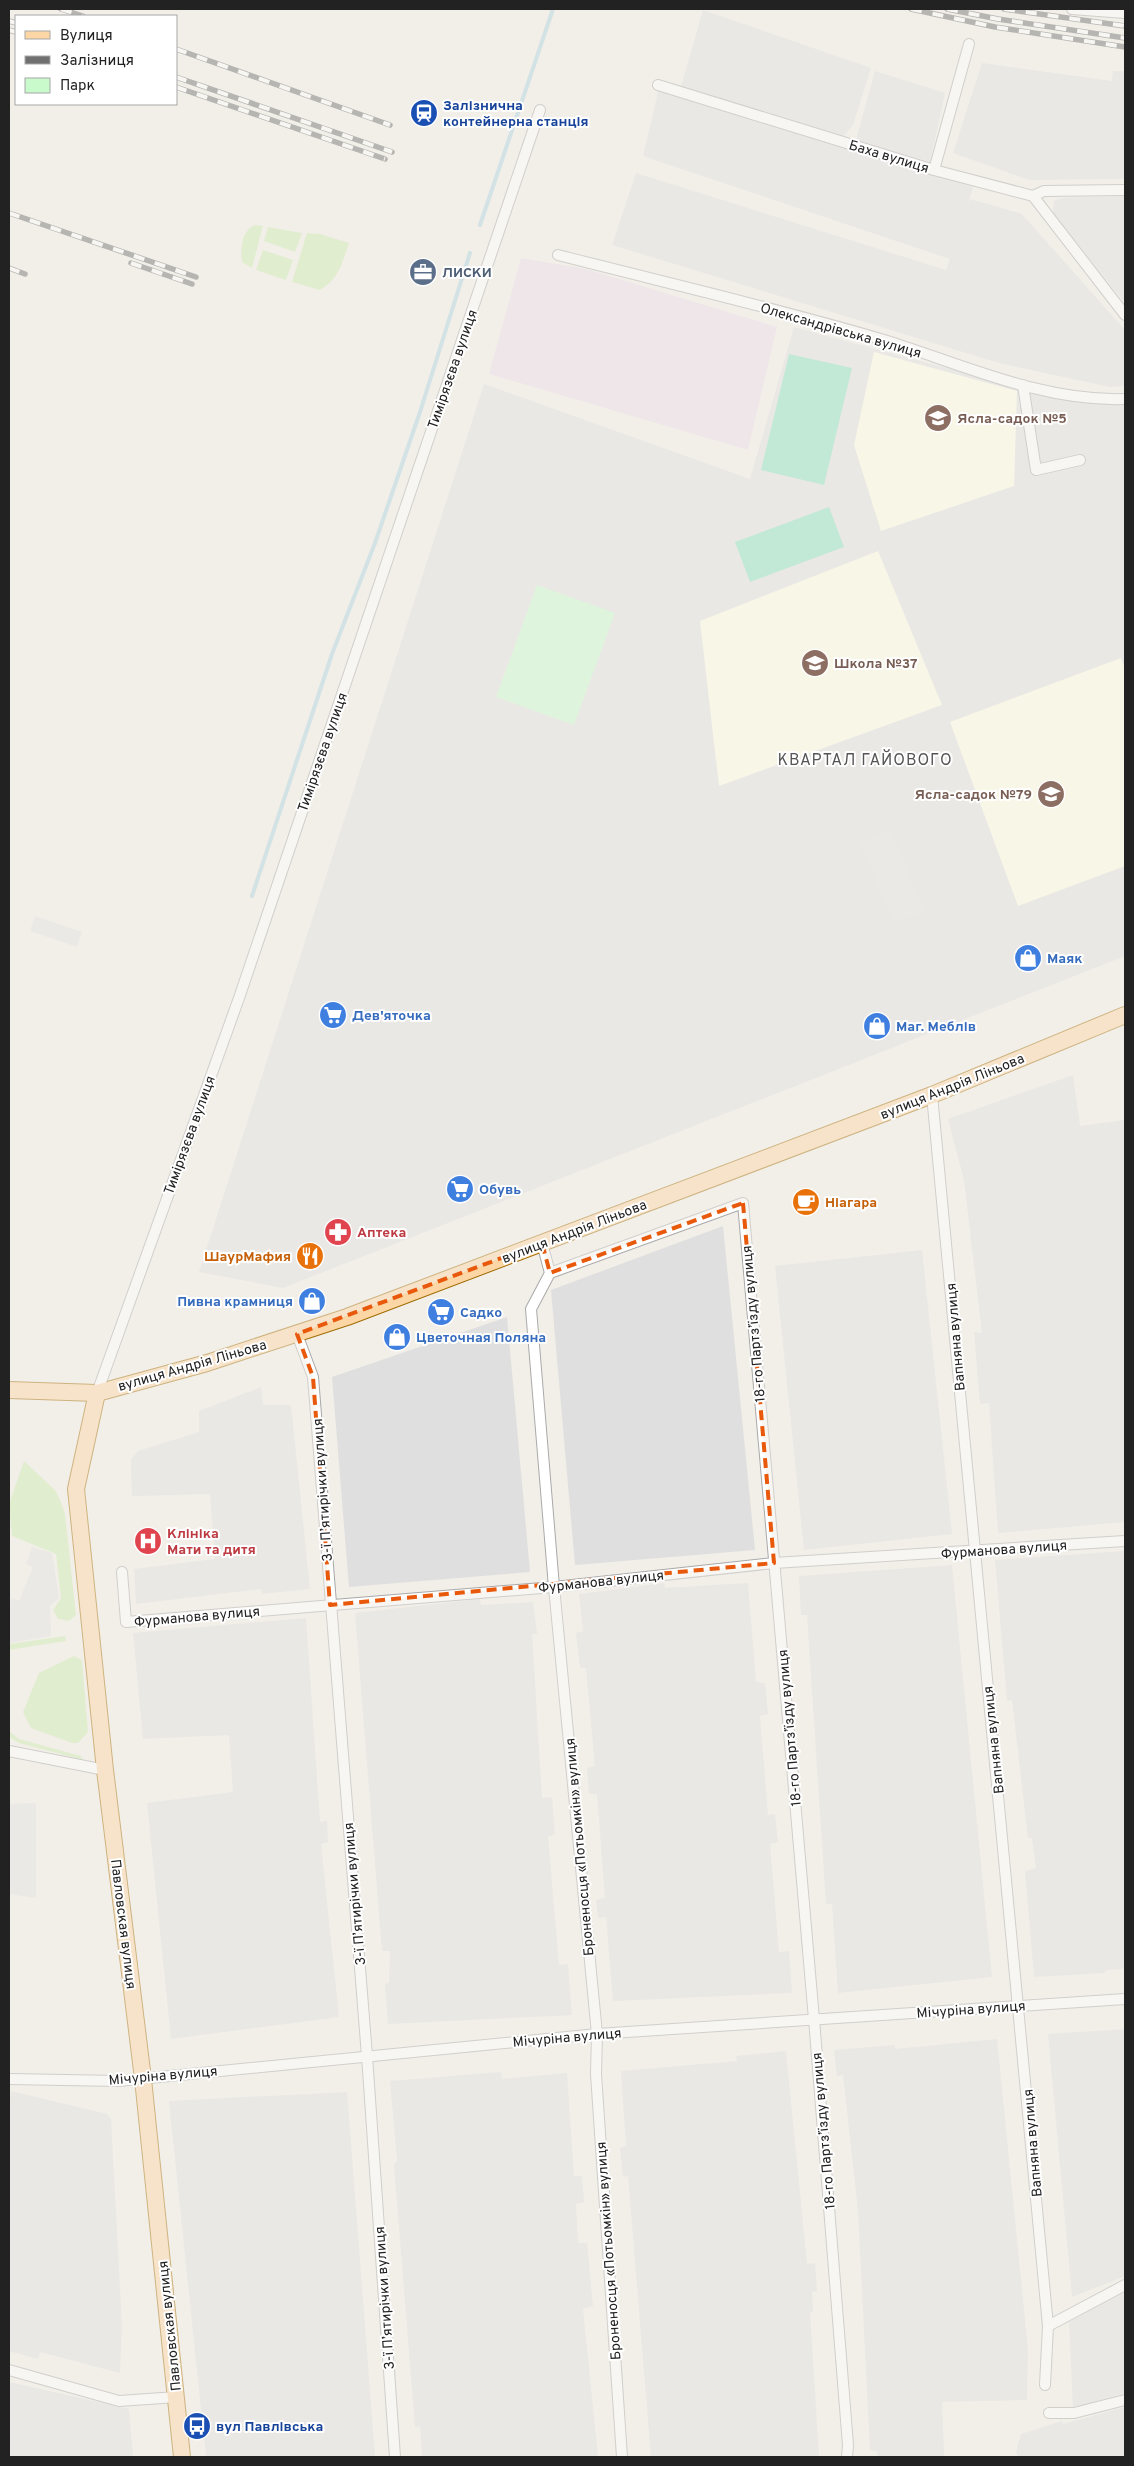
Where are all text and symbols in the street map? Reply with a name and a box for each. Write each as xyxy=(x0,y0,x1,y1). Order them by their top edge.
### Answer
legend xyxy=(15,15,178,105)
text: Вулиця xyxy=(60,27,113,46)
text: Залізниця xyxy=(60,52,134,71)
text: Парк xyxy=(60,77,95,96)
station icon: Залізнична контейнерна станція xyxy=(409,98,439,128)
place label: Залізнична контейнерна станція xyxy=(443,98,589,131)
street label: Баха вулиця xyxy=(846,137,931,178)
office icon: ЛИСКИ xyxy=(408,257,438,287)
place label: ЛИСКИ xyxy=(442,265,492,282)
street label: Олександрівська вулиця xyxy=(758,300,923,363)
street label: Тимірязєва вулиця xyxy=(425,308,482,431)
school or university icon: Ясла-садок №5 xyxy=(923,403,953,433)
place label: Ясла-садок №5 xyxy=(957,411,1067,428)
school or university icon: Школа №37 xyxy=(800,648,830,678)
place label: Школа №37 xyxy=(834,656,918,673)
street label: Тимірязєва вулиця xyxy=(295,691,352,814)
district label: КВАРТАЛ ГАЙОВОГО xyxy=(777,749,953,771)
school or university icon: Ясла-садок №79 xyxy=(1036,779,1066,809)
place label: Ясла-садок №79 xyxy=(915,787,1032,804)
shop icon: Маяк xyxy=(1013,943,1043,973)
place label: Маяк xyxy=(1047,951,1083,968)
supermarket icon: Дев'яточка xyxy=(318,1000,348,1030)
place label: Дев'яточка xyxy=(352,1008,431,1025)
shop icon: Маг. Меблів xyxy=(862,1011,892,1041)
place label: Маг. Меблів xyxy=(896,1019,976,1036)
street label: вулиця Андрія Ліньова xyxy=(878,1051,1027,1124)
street label: Тимірязєва вулиця xyxy=(161,1074,220,1197)
supermarket icon: Обувь xyxy=(445,1174,475,1204)
place label: Обувь xyxy=(479,1182,521,1199)
cafe icon: Ніагара xyxy=(791,1187,821,1217)
place label: Ніагара xyxy=(825,1195,877,1212)
street label: вулиця Андрія Ліньова xyxy=(500,1197,649,1268)
pharmacy icon: Аптека xyxy=(323,1217,353,1247)
place label: Аптека xyxy=(357,1225,406,1242)
restaurant icon: ШаурМафия xyxy=(295,1241,325,1271)
street label: 18-го Партз’їзду вулиця xyxy=(739,1245,770,1403)
place label: ШаурМафия xyxy=(204,1249,291,1266)
street label: Вапняна вулиця xyxy=(943,1282,970,1392)
shop icon: Пивна крамниця xyxy=(297,1286,327,1316)
place label: Пивна крамниця xyxy=(177,1294,293,1311)
supermarket icon: Садко xyxy=(426,1297,456,1327)
place label: Садко xyxy=(460,1305,502,1322)
shop icon: Цветочная Поляна xyxy=(382,1322,412,1352)
place label: Цветочная Поляна xyxy=(416,1330,546,1347)
street label: вулиця Андрія Ліньова xyxy=(116,1337,269,1396)
street label: 3-ї П’ятирічки вулиця xyxy=(310,1418,337,1562)
hospital icon: Клініка Мати та дитя xyxy=(133,1526,163,1556)
place label: Клініка Мати та дитя xyxy=(167,1526,256,1559)
street label: Фурманова вулиця xyxy=(940,1538,1068,1563)
street label: Фурманова вулиця xyxy=(537,1567,665,1598)
street label: Фурманова вулиця xyxy=(133,1604,261,1631)
street label: 18-го Партз’їзду вулиця xyxy=(775,1649,806,1807)
street label: Вапняна вулиця xyxy=(980,1685,1009,1795)
street label: Броненосця «Потьомкін» вулиця xyxy=(562,1737,599,1957)
street label: 3-ї П’ятирічки вулиця xyxy=(341,1822,370,1966)
street label: Павловская вулиця xyxy=(106,1858,139,1990)
street label: Мічуріна вулиця xyxy=(916,1998,1026,2023)
street label: Мічуріна вулиця xyxy=(512,2025,622,2052)
street label: 18-го Партз’їзду вулиця xyxy=(809,2052,840,2210)
street label: Мічуріна вулиця xyxy=(108,2063,218,2090)
street label: Вапняна вулиця xyxy=(1020,2088,1047,2198)
street label: Броненосця «Потьомкін» вулиця xyxy=(593,2141,626,2361)
street label: 3-ї П’ятирічки вулиця xyxy=(372,2226,399,2370)
street label: Павловская вулиця xyxy=(155,2260,186,2392)
bus stop icon: вул Павлівська xyxy=(182,2411,212,2441)
place label: вул Павлівська xyxy=(216,2419,323,2436)

